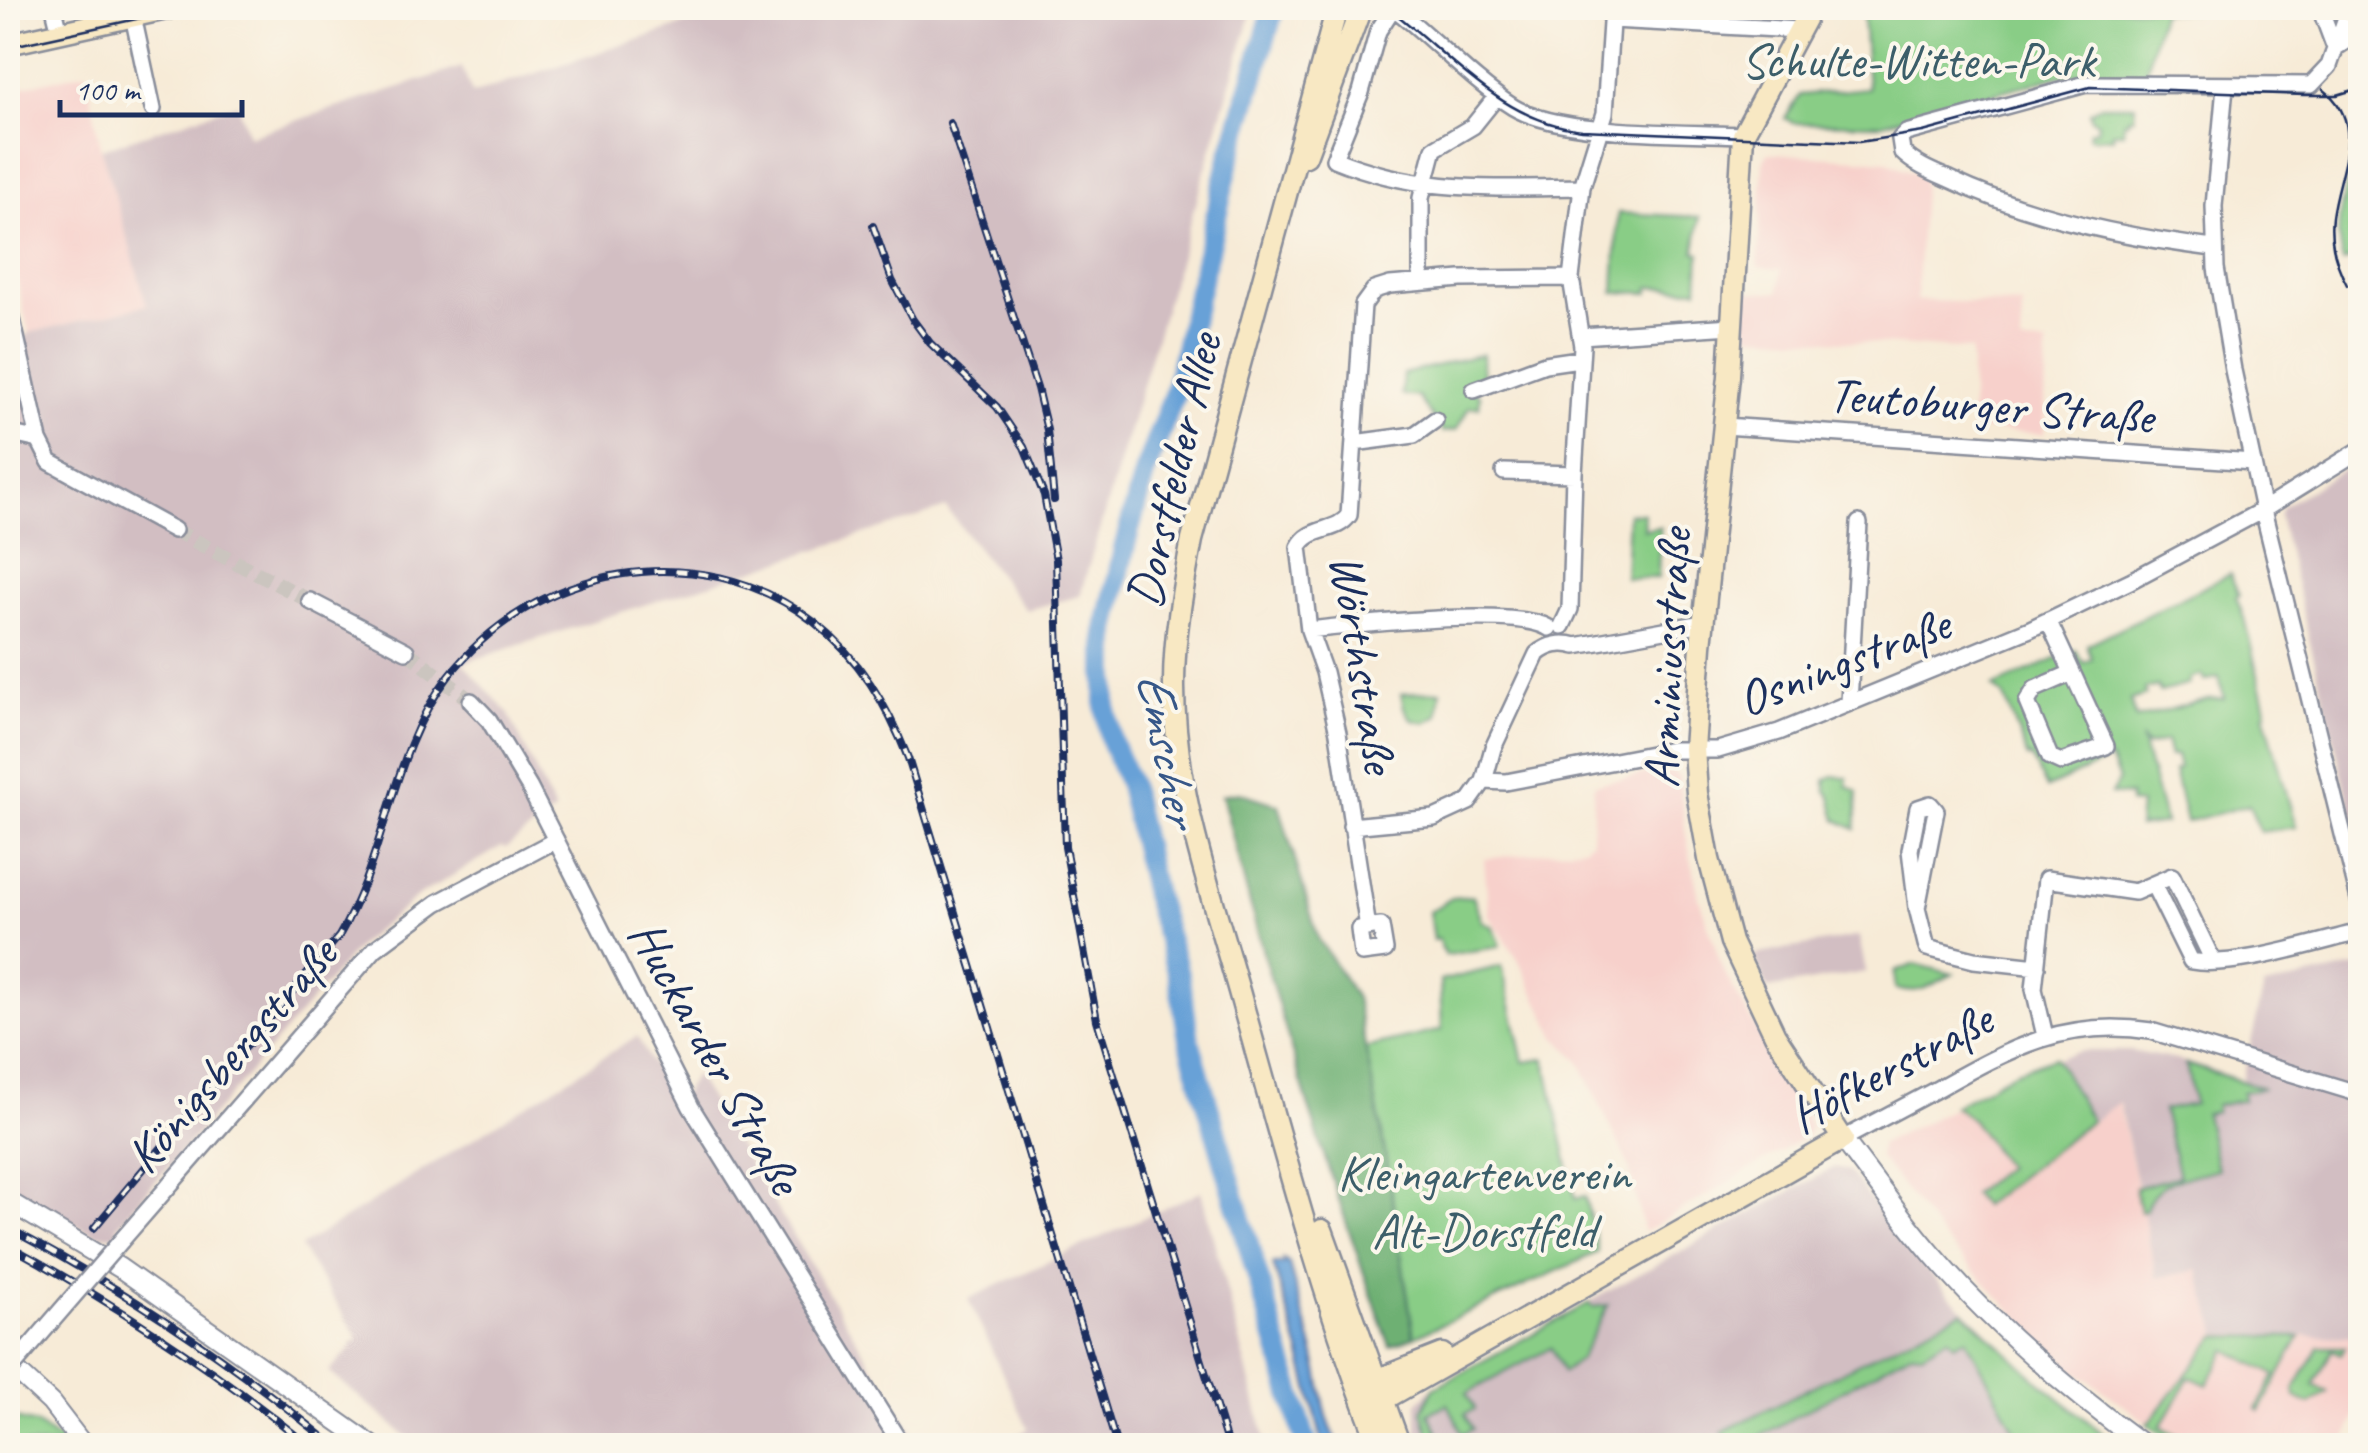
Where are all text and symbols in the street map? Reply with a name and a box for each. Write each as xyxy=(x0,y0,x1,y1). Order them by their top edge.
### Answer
park label: Schulte-Witten-Park xyxy=(1741,29,2098,92)
scale bar xyxy=(60,55,242,117)
text: 100 m xyxy=(75,71,142,109)
street label: Dorstfelder Allee xyxy=(1111,325,1236,613)
street label: Teutoburger Straße xyxy=(1826,363,2159,449)
street label: Arminiusstraße xyxy=(1629,523,1706,789)
street label: Wörthstraße xyxy=(1315,549,1412,781)
street label: Osningstraße xyxy=(1729,591,1962,731)
water label: Emscher xyxy=(1121,667,1216,837)
street label: Huckarder Straße xyxy=(615,909,819,1208)
street label: Königsbergstraße xyxy=(112,922,353,1186)
street label: Höfkerstraße xyxy=(1779,986,2006,1147)
park label: Kleingartenverein Alt-Dorstfeld xyxy=(1338,1142,1633,1263)

